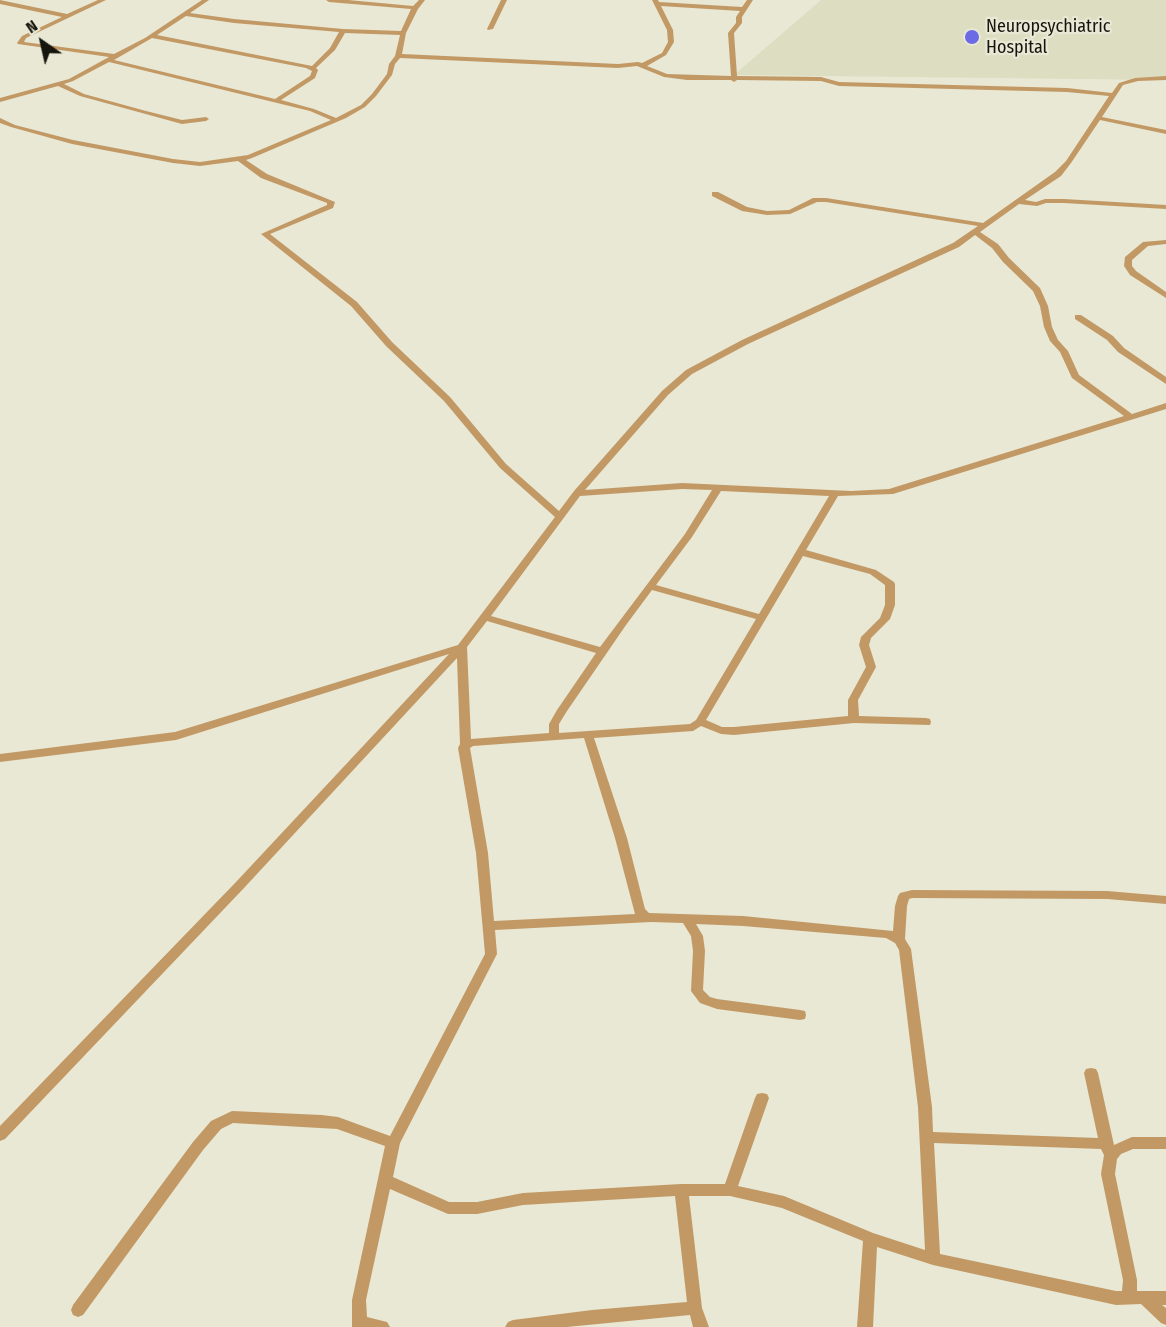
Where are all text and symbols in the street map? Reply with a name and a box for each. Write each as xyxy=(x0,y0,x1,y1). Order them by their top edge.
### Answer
north arrow xyxy=(12,12,72,72)
text: N xyxy=(22,16,41,37)
place label: Neuropsychiatric Hospital xyxy=(986,16,1110,58)
marker: Neuropsychiatric Hospital xyxy=(963,28,981,46)

